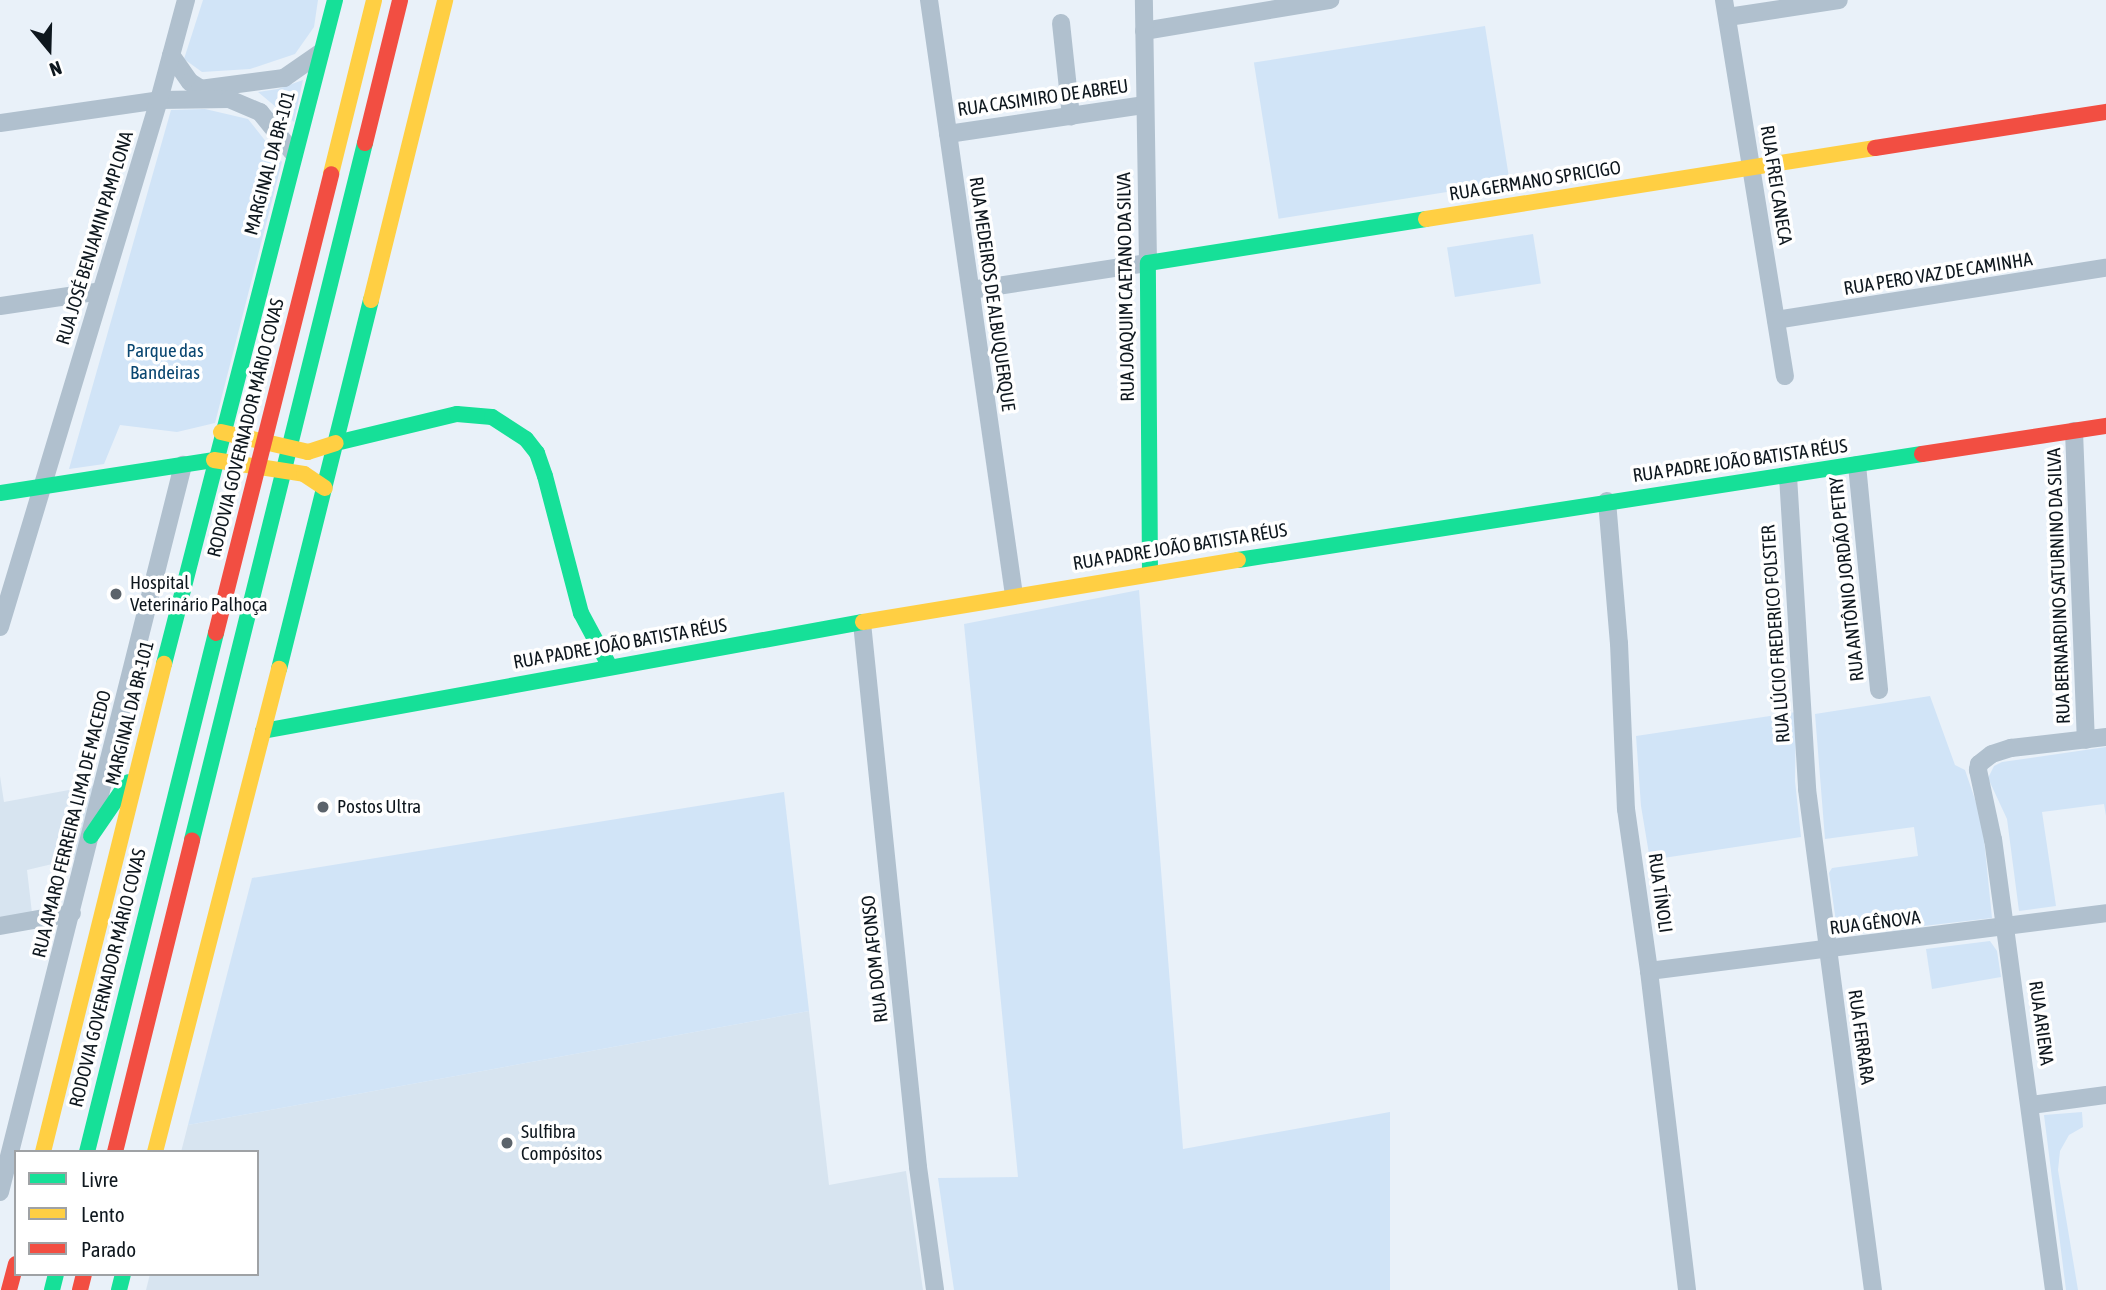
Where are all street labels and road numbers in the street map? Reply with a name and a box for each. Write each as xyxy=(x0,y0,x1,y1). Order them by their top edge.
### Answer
street label: RUA CASIMIRO DE ABREU xyxy=(956,75,1130,121)
street label: MARGINAL DA BR-101 xyxy=(240,88,300,238)
street label: RUA FREI CANECA xyxy=(1755,124,1797,246)
street label: RUA JOSÉ BENJAMIN PAMPLONA xyxy=(52,128,138,348)
street label: RUA GERMANO SPRICIGO xyxy=(1448,156,1622,206)
street label: RUA JOAQUIM CAETANO DA SILVA xyxy=(1113,172,1139,402)
street label: RUA MEDEIROS DE ALBUQUERQUE xyxy=(964,175,1020,413)
street label: RUA PERO VAZ DE CAMINHA xyxy=(1842,248,2034,300)
street label: RODOVIA GOVERNADOR MÁRIO COVAS xyxy=(203,296,289,560)
street label: RUA PADRE JOÃO BATISTA RÉUS xyxy=(1631,435,1849,487)
street label: RUA BERNARDINO SATURNINO DA SILVA xyxy=(2043,448,2075,724)
street label: RUA ANTÔNIO JORDÃO PETRY xyxy=(1825,475,1869,683)
street label: RUA PADRE JOÃO BATISTA RÉUS xyxy=(1071,519,1289,575)
street label: RUA LÚCIO FREDERICO FOLSTER xyxy=(1757,524,1795,744)
street label: RUA PADRE JOÃO BATISTA RÉUS xyxy=(511,614,729,674)
street label: MARGINAL DA BR-101 xyxy=(101,638,159,788)
street label: RUA AMARO FERREIRA LIMA DE MACEDO xyxy=(28,688,116,960)
street label: RODOVIA GOVERNADOR MÁRIO COVAS xyxy=(65,846,151,1110)
street label: RUA TÍNOLI xyxy=(1643,852,1677,934)
street label: RUA DOM AFONSO xyxy=(857,894,893,1024)
street label: RUA GÊNOVA xyxy=(1828,906,1922,940)
street label: RUA ARIENA xyxy=(2024,979,2058,1067)
street label: RUA FERRARA xyxy=(1843,988,1879,1086)

